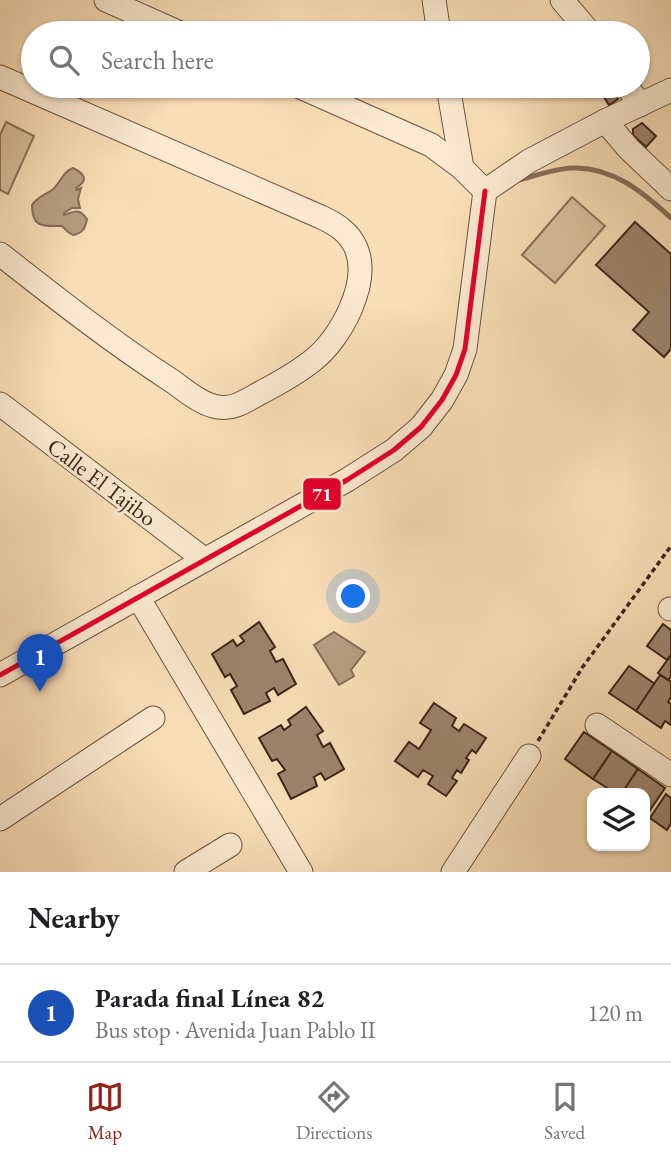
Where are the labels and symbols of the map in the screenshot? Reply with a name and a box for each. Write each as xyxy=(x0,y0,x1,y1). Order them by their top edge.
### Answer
street label: Calle El Tajibo xyxy=(41,431,163,533)
line badge: 71 xyxy=(302,477,342,511)
text: 71 xyxy=(312,482,332,507)
your location xyxy=(336,579,370,613)
pin: 1 xyxy=(17,634,63,692)

